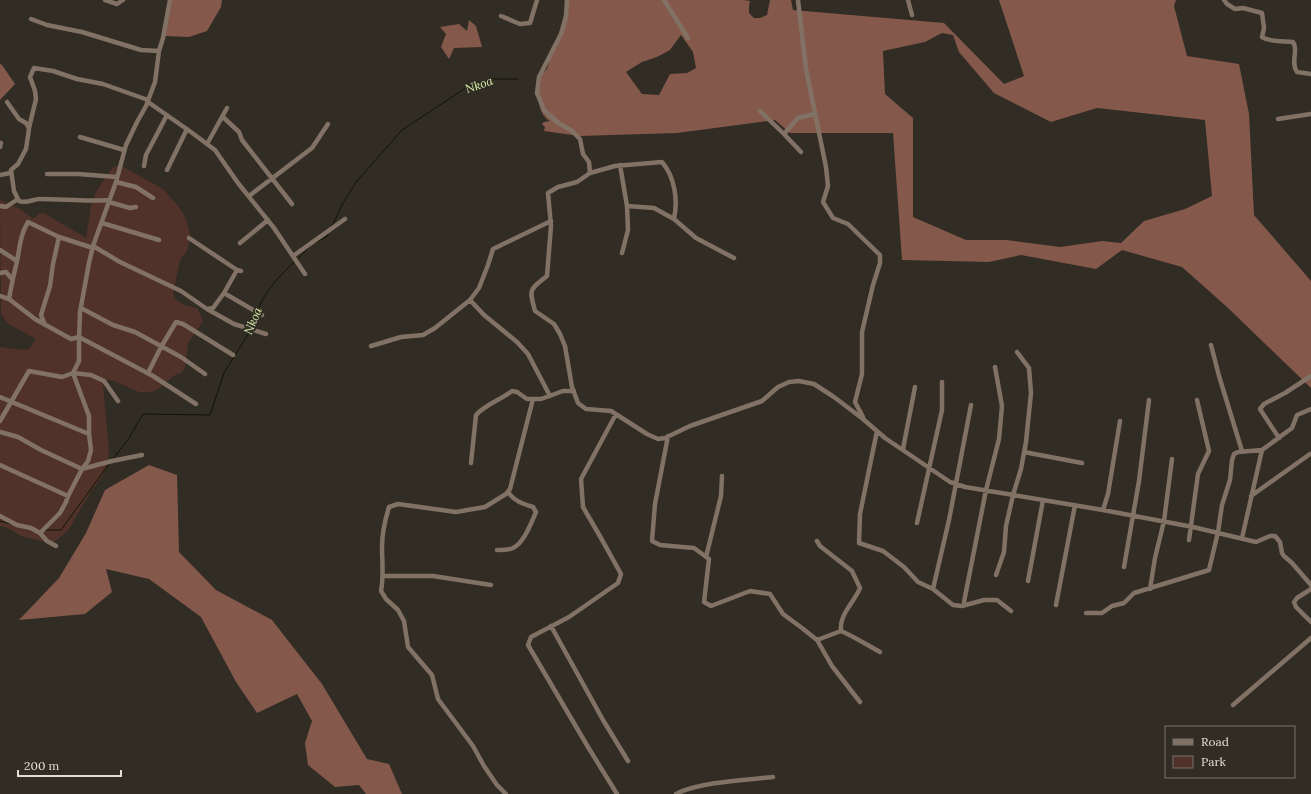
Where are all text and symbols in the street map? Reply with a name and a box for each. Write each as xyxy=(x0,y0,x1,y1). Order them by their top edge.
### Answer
water label: Nkoa xyxy=(463,73,495,96)
water label: Nkoa xyxy=(240,305,265,337)
legend xyxy=(1165,726,1295,778)
text: Road xyxy=(1201,734,1229,749)
scale bar xyxy=(18,752,121,778)
text: Park xyxy=(1201,754,1227,769)
text: 200 m xyxy=(24,758,60,773)

